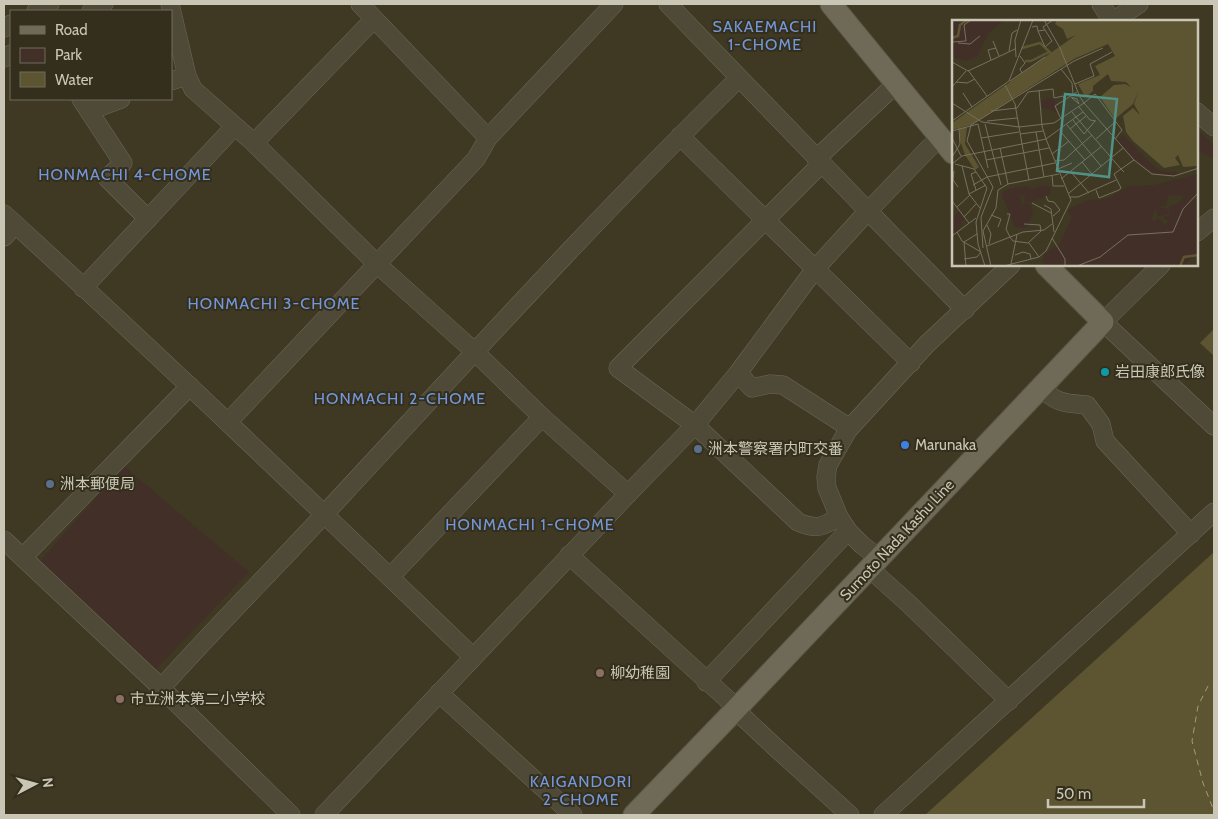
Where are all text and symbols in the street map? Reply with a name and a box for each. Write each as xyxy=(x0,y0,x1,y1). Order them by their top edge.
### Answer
legend xyxy=(10,10,172,100)
district label: SAKAEMACHI 1-CHOME xyxy=(713,17,817,54)
inset map xyxy=(952,20,1198,266)
text: Road xyxy=(55,21,88,39)
text: Park xyxy=(55,46,82,64)
text: Water xyxy=(55,71,93,89)
district label: HONMACHI 4-CHOME xyxy=(38,165,212,184)
district label: HONMACHI 3-CHOME xyxy=(188,294,360,313)
place label: 岩田康郎氏像 xyxy=(1115,363,1205,381)
marker: 岩田康郎氏像 xyxy=(1099,366,1111,378)
district label: HONMACHI 2-CHOME xyxy=(314,389,486,408)
place label: Marunaka xyxy=(915,436,977,454)
marker: Marunaka xyxy=(899,439,911,451)
place label: 洲本警察署内町交番 xyxy=(708,440,843,458)
marker: 洲本警察署内町交番 xyxy=(692,443,704,455)
place label: 洲本郵便局 xyxy=(60,475,135,493)
street label: Sumoto Nada Kashu Line xyxy=(836,475,958,604)
marker: 洲本郵便局 xyxy=(44,478,56,490)
district label: HONMACHI 1-CHOME xyxy=(445,515,615,534)
place label: 柳幼稚園 xyxy=(610,664,670,682)
marker: 柳幼稚園 xyxy=(594,667,606,679)
place label: 市立洲本第二小学校 xyxy=(130,690,265,708)
marker: 市立洲本第二小学校 xyxy=(114,693,126,705)
north arrow xyxy=(10,759,60,809)
district label: KAIGANDORI 2-CHOME xyxy=(530,772,632,809)
scale bar xyxy=(1048,776,1144,808)
text: N xyxy=(38,777,57,789)
text: 50 m xyxy=(1056,785,1091,803)

